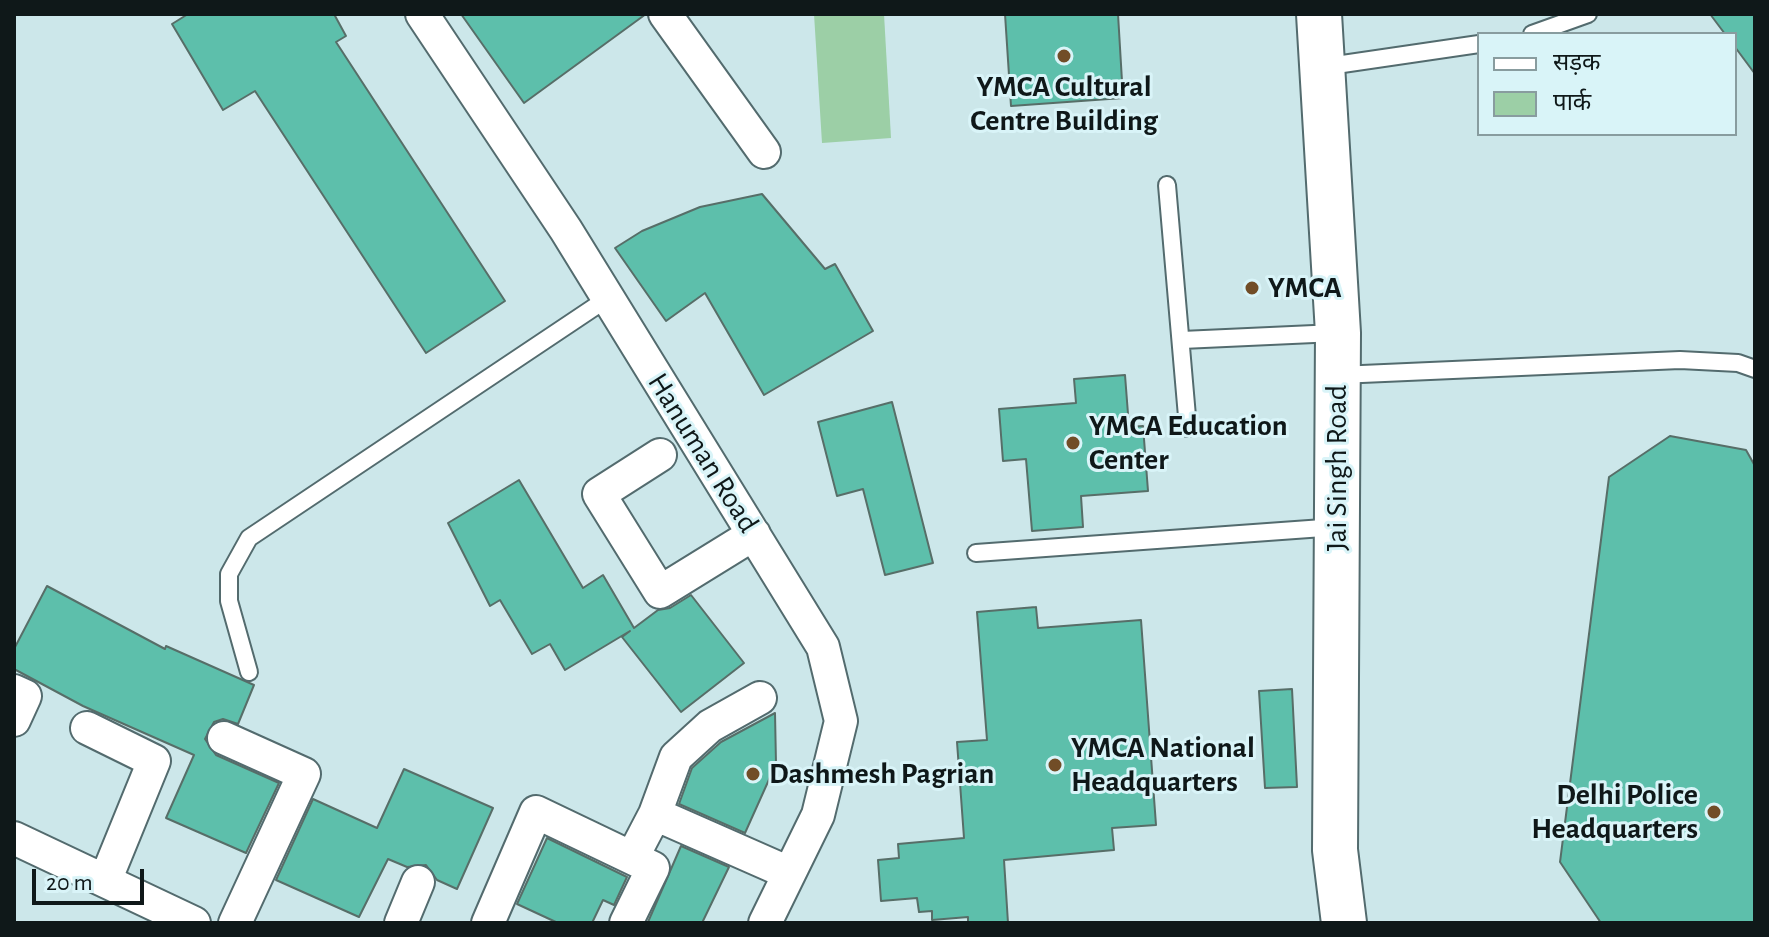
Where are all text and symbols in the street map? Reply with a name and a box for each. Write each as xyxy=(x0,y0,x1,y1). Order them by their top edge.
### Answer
legend xyxy=(1477,32,1737,136)
marker: YMCA Cultural Centre Building xyxy=(1055,47,1073,65)
text: सड़क xyxy=(1553,51,1601,75)
place label: YMCA Cultural Centre Building xyxy=(970,69,1158,140)
text: पार्क xyxy=(1553,91,1591,115)
place label: YMCA xyxy=(1268,270,1342,306)
marker: YMCA xyxy=(1243,279,1261,297)
street label: Hanuman Road xyxy=(640,366,766,540)
street label: Jai Singh Road xyxy=(1319,385,1355,551)
place label: YMCA Education Center xyxy=(1089,408,1288,478)
marker: YMCA Education Center xyxy=(1064,434,1082,452)
place label: YMCA National Headquarters xyxy=(1071,730,1255,800)
place label: Dashmesh Pagrian xyxy=(769,756,994,792)
marker: YMCA National Headquarters xyxy=(1046,756,1064,774)
marker: Dashmesh Pagrian xyxy=(744,765,762,783)
place label: Delhi Police Headquarters xyxy=(1531,777,1698,848)
marker: Delhi Police Headquarters xyxy=(1705,803,1723,821)
scale bar xyxy=(36,853,148,903)
text: 20 m xyxy=(46,871,93,895)

